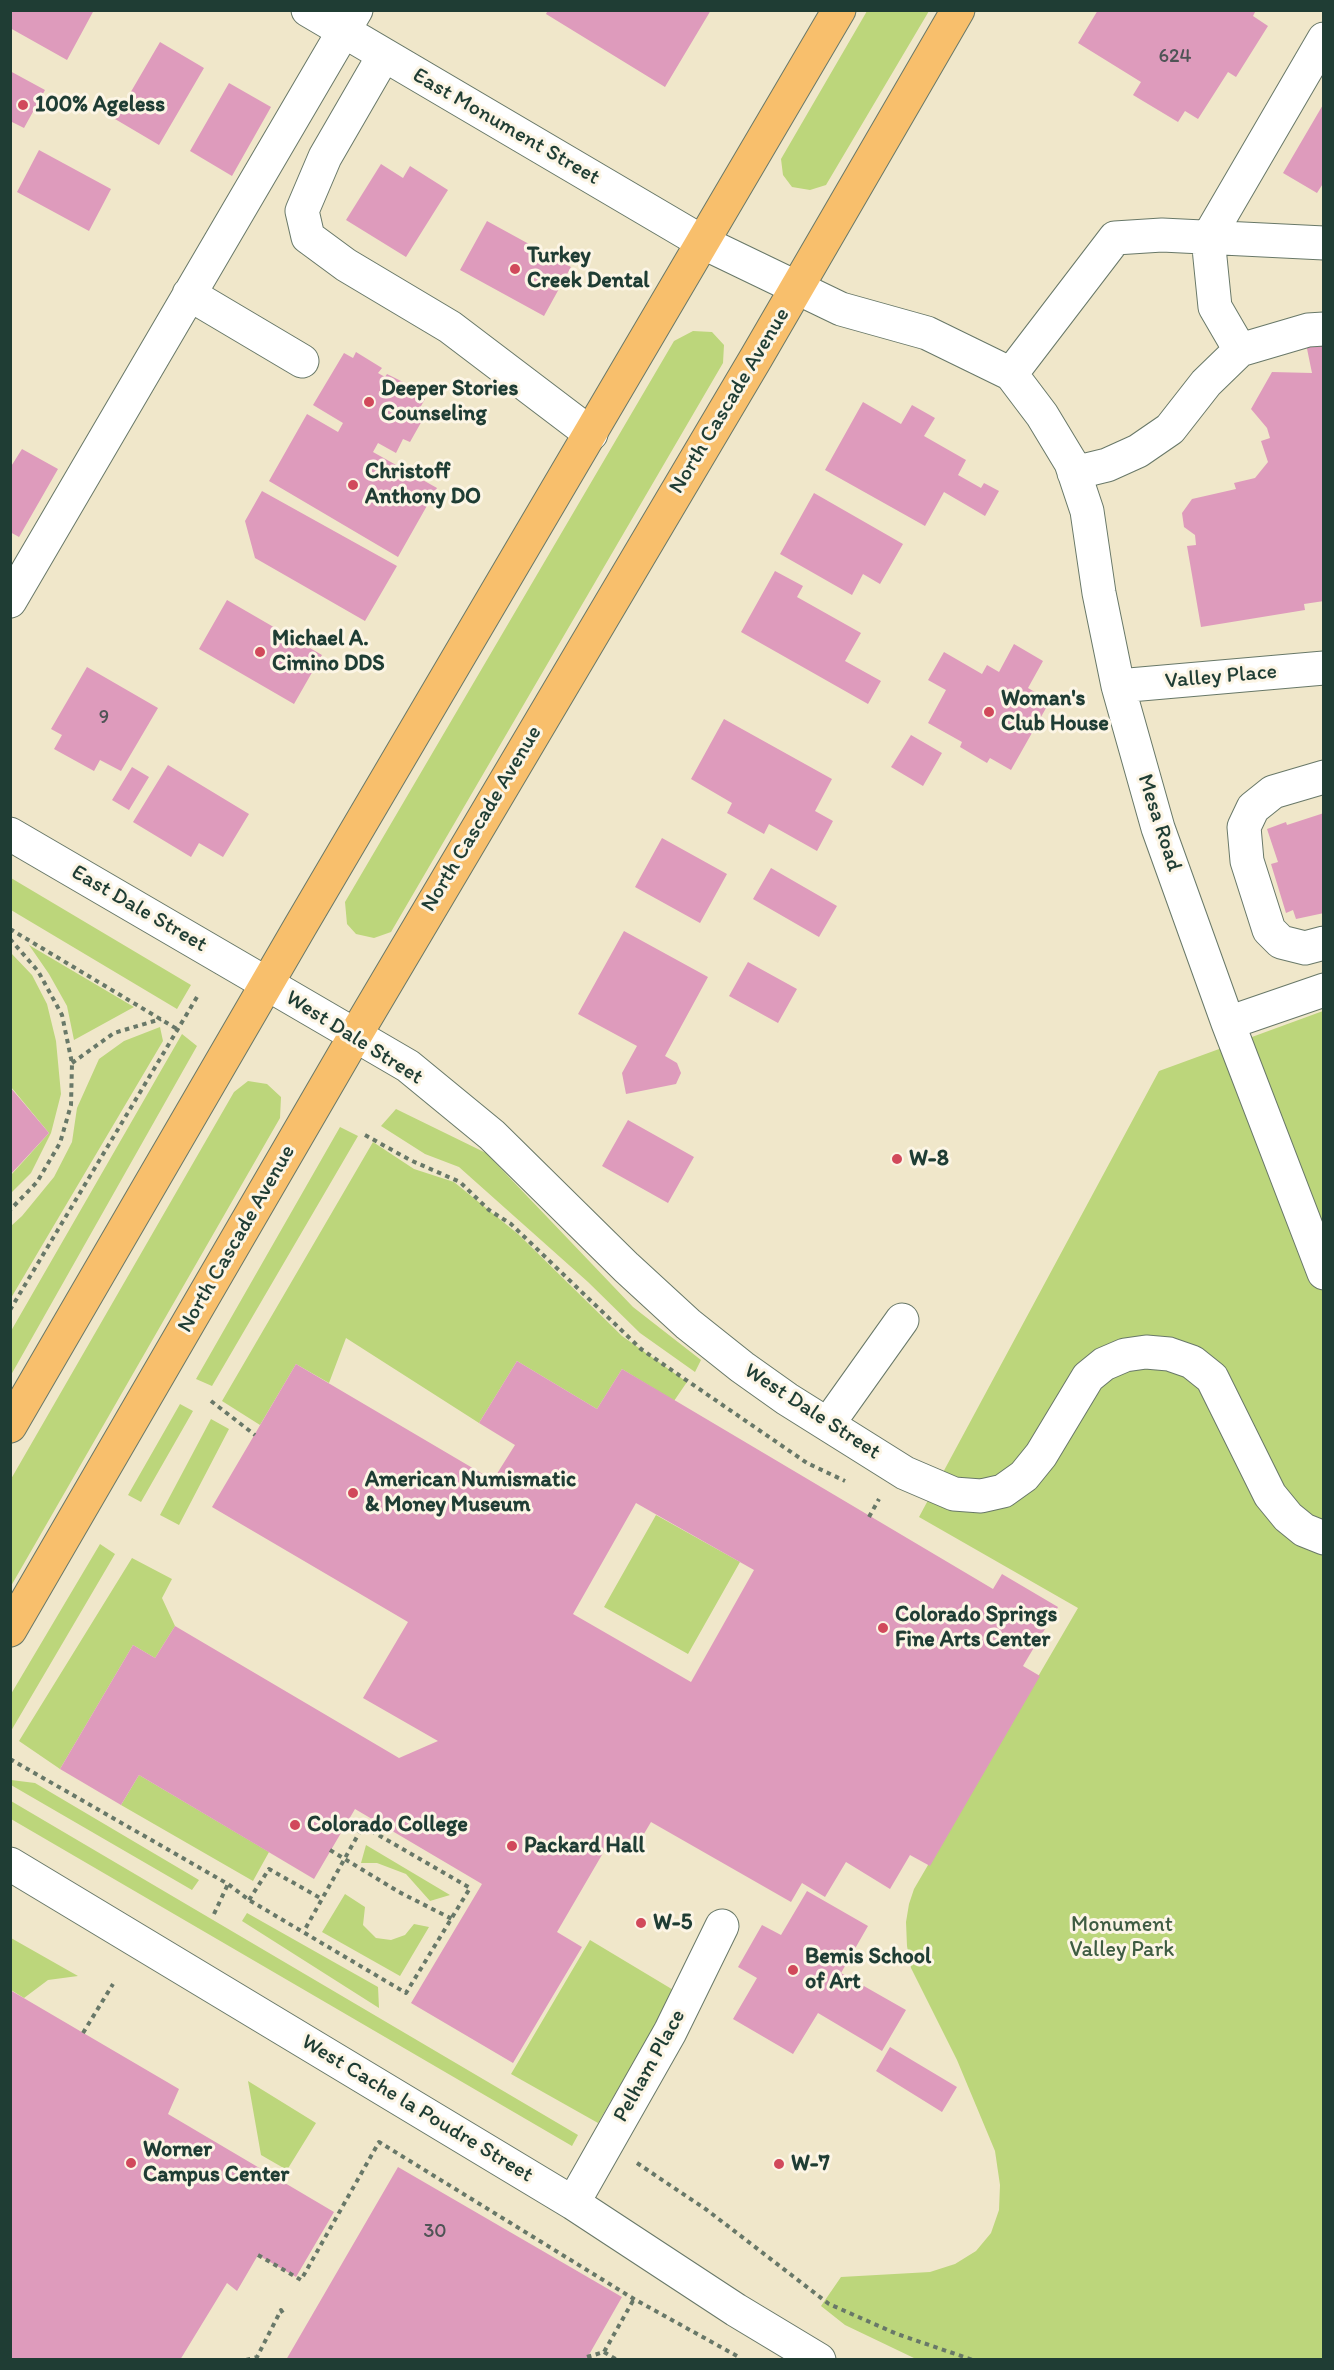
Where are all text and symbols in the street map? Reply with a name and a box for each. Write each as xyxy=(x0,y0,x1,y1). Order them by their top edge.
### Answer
house number: 624 xyxy=(1158,45,1192,69)
street label: East Monument Street xyxy=(408,63,604,191)
place label: 100% Ageless xyxy=(35,92,165,118)
marker: 100% Ageless xyxy=(16,98,30,112)
place label: Turkey Creek Dental xyxy=(527,243,650,294)
marker: Turkey Creek Dental xyxy=(508,262,522,276)
street label: North Cascade Avenue xyxy=(664,303,796,499)
place label: Deeper Stories Counseling xyxy=(381,376,518,428)
marker: Deeper Stories Counseling xyxy=(362,395,376,409)
place label: Christoff Anthony DO xyxy=(365,459,481,511)
marker: Christoff Anthony DO xyxy=(346,478,360,492)
place label: Michael A. Cimino DDS xyxy=(272,626,385,678)
marker: Michael A. Cimino DDS xyxy=(253,645,267,659)
street label: Valley Place xyxy=(1164,659,1278,695)
place label: Woman's Club House xyxy=(1001,686,1109,738)
marker: Woman's Club House xyxy=(982,705,996,719)
house number: 9 xyxy=(99,706,109,730)
street label: North Cascade Avenue xyxy=(416,721,548,917)
street label: Mesa Road xyxy=(1131,771,1187,875)
street label: East Dale Street xyxy=(66,859,212,959)
street label: West Dale Street xyxy=(280,985,428,1091)
street label: North Cascade Avenue xyxy=(172,1140,302,1338)
place label: W-8 xyxy=(909,1146,949,1172)
marker: W-8 xyxy=(890,1152,904,1166)
street label: West Dale Street xyxy=(739,1358,885,1466)
place label: American Numismatic & Money Museum xyxy=(365,1467,576,1518)
marker: American Numismatic & Money Museum xyxy=(346,1486,360,1500)
place label: Colorado Springs Fine Arts Center xyxy=(895,1602,1057,1654)
marker: Colorado Springs Fine Arts Center xyxy=(876,1621,890,1635)
place label: Colorado College xyxy=(307,1812,468,1838)
marker: Colorado College xyxy=(288,1818,302,1832)
place label: Packard Hall xyxy=(524,1833,645,1859)
marker: Packard Hall xyxy=(505,1839,519,1853)
place label: W-5 xyxy=(653,1910,692,1936)
park label: Monument Valley Park xyxy=(1069,1912,1175,1964)
marker: W-5 xyxy=(634,1916,648,1930)
place label: Bemis School of Art xyxy=(805,1944,931,1996)
marker: Bemis School of Art xyxy=(786,1963,800,1977)
street label: Pelham Place xyxy=(608,2005,692,2127)
street label: West Cache la Poudre Street xyxy=(296,2029,538,2189)
place label: Worner Campus Center xyxy=(143,2137,289,2188)
place label: W-7 xyxy=(791,2151,830,2177)
marker: Worner Campus Center xyxy=(124,2156,138,2170)
marker: W-7 xyxy=(772,2157,786,2171)
house number: 30 xyxy=(423,2220,447,2244)

